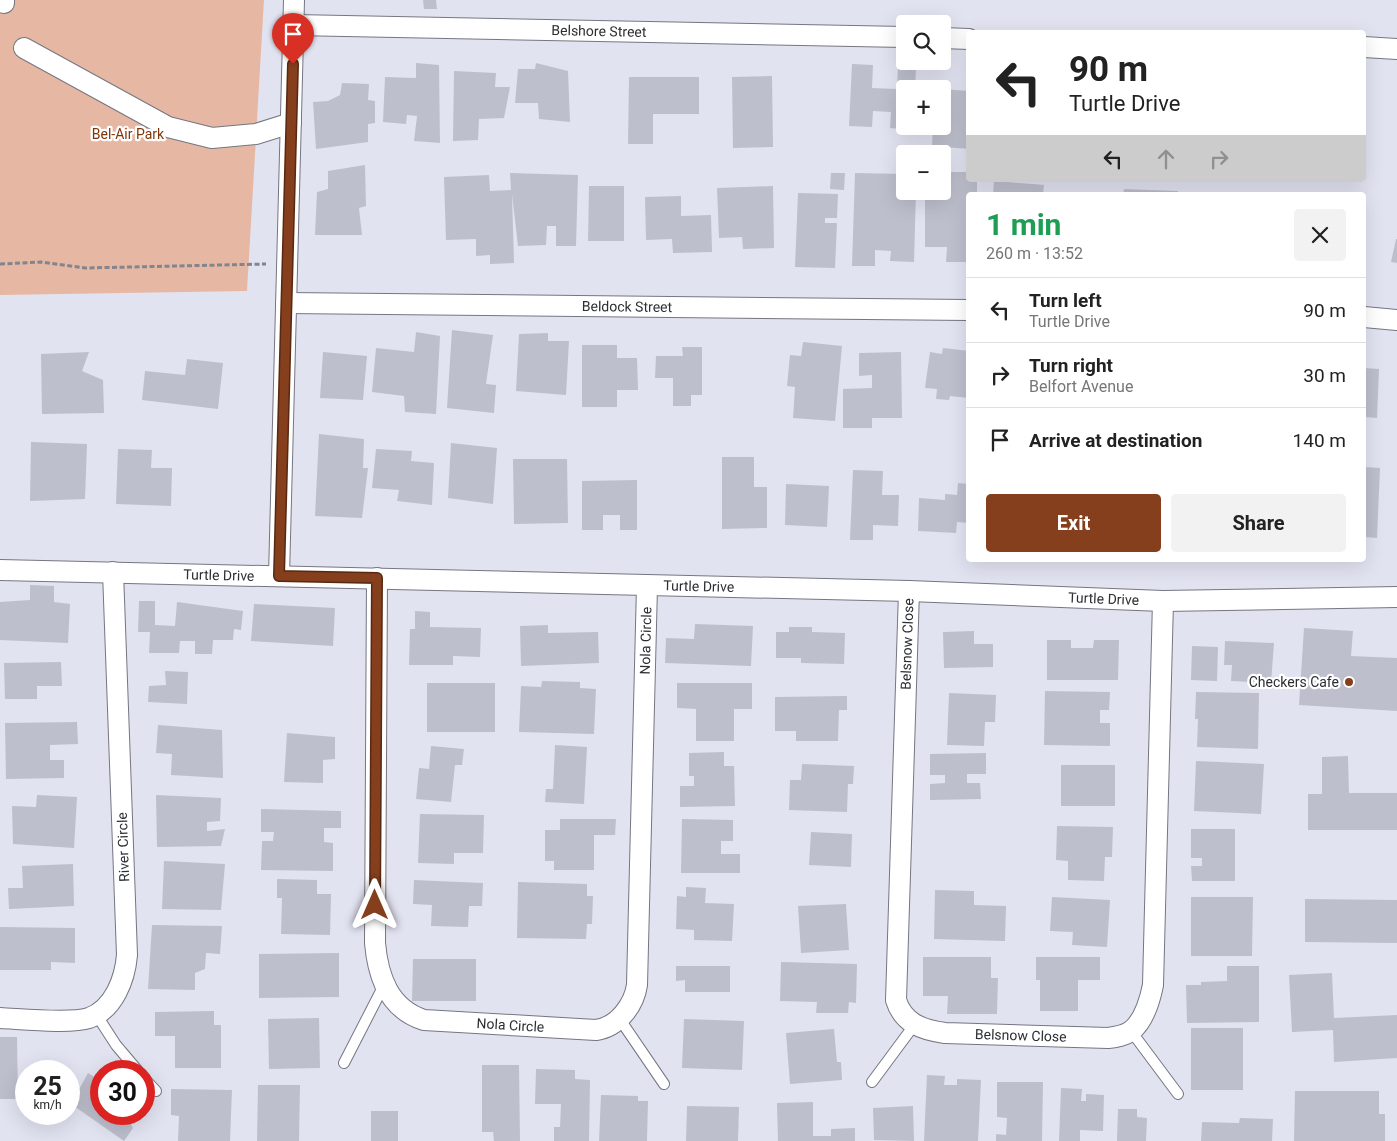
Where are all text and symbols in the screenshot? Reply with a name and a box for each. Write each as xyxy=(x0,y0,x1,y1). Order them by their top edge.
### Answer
pin xyxy=(272,13,314,64)
map controls xyxy=(896,15,951,200)
button: search xyxy=(896,15,951,70)
icon: arrive xyxy=(279,20,307,48)
street label: Belshore Street xyxy=(551,22,647,40)
text: 90 m xyxy=(1069,49,1148,90)
icon: left xyxy=(986,50,1051,115)
button: + xyxy=(896,80,951,135)
text: Turtle Drive xyxy=(1069,91,1180,116)
park label: Bel-Air Park xyxy=(92,126,165,142)
button: − xyxy=(896,145,951,200)
icon: left xyxy=(1099,145,1127,173)
icon: ahead xyxy=(1152,145,1180,173)
icon: right xyxy=(1205,145,1233,173)
text: 1 min xyxy=(986,207,1061,242)
button: close xyxy=(1294,209,1346,261)
text: 260 m · 13:52 xyxy=(986,244,1083,263)
text: Turn left xyxy=(1029,289,1102,312)
icon: left xyxy=(986,296,1014,324)
street label: Beldock Street xyxy=(582,298,673,315)
text: 90 m xyxy=(1303,299,1346,322)
text: Turtle Drive xyxy=(1029,312,1110,331)
text: Turn right xyxy=(1029,354,1113,377)
icon: right xyxy=(986,361,1014,389)
text: 30 m xyxy=(1303,364,1346,387)
text: Belfort Avenue xyxy=(1029,377,1133,396)
icon: arrive xyxy=(986,426,1014,454)
text: Arrive at destination xyxy=(1029,429,1202,452)
text: 140 m xyxy=(1293,429,1346,452)
button: Exit xyxy=(986,494,1161,552)
button: Share xyxy=(1171,494,1346,552)
street label: Turtle Drive xyxy=(183,566,255,584)
street label: Turtle Drive xyxy=(663,577,734,595)
street label: Turtle Drive xyxy=(1068,589,1139,608)
street label: Belsnow Close xyxy=(897,598,917,690)
street label: Nola Circle xyxy=(637,607,654,675)
place label: Checkers Cafe xyxy=(1249,674,1339,690)
marker: Checkers Cafe xyxy=(1343,676,1355,688)
street label: River Circle xyxy=(114,812,132,882)
position arrow xyxy=(348,878,400,930)
street label: Nola Circle xyxy=(476,1015,545,1035)
street label: Belsnow Close xyxy=(975,1026,1067,1045)
speed limit sign: 30 xyxy=(90,1060,155,1125)
text: 25 xyxy=(33,1072,62,1101)
text: km/h xyxy=(33,1098,62,1112)

